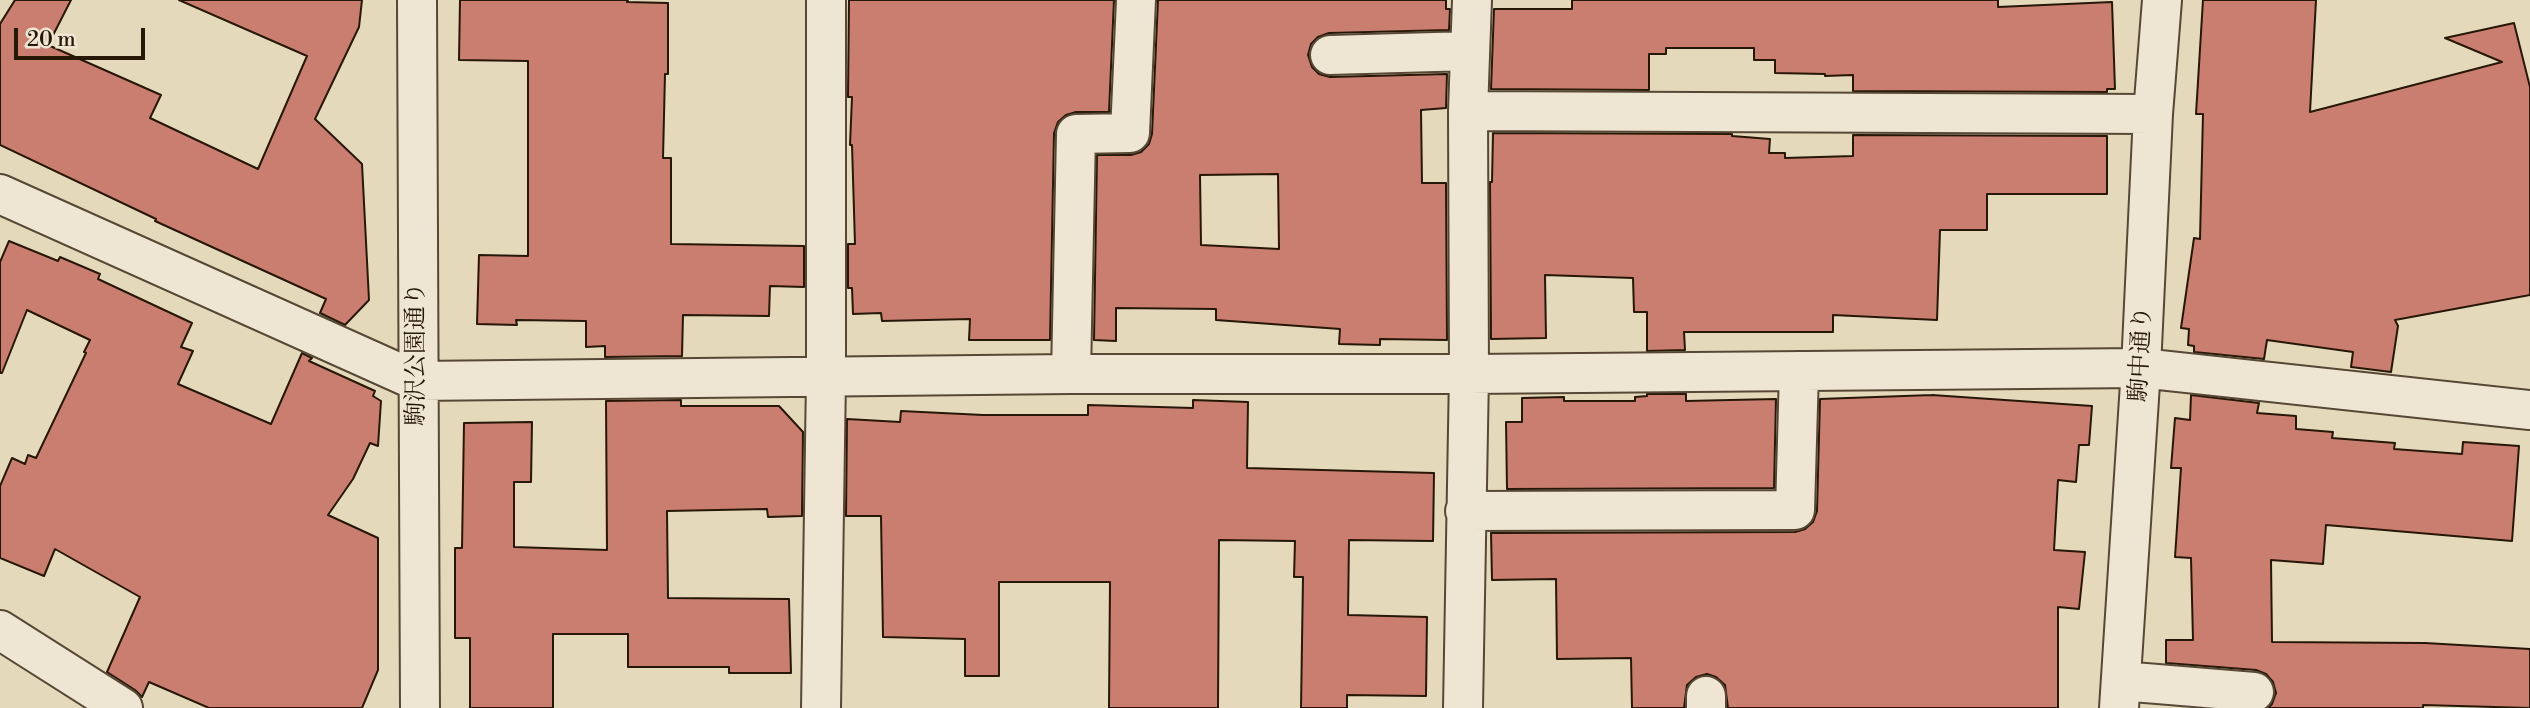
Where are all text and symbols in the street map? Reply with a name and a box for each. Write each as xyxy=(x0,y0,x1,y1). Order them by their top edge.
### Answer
scale bar xyxy=(18,14,149,58)
text: 20 m xyxy=(27,27,76,53)
street label: 駒沢公園通り xyxy=(403,282,431,426)
street label: 駒中通り xyxy=(2125,305,2159,403)

